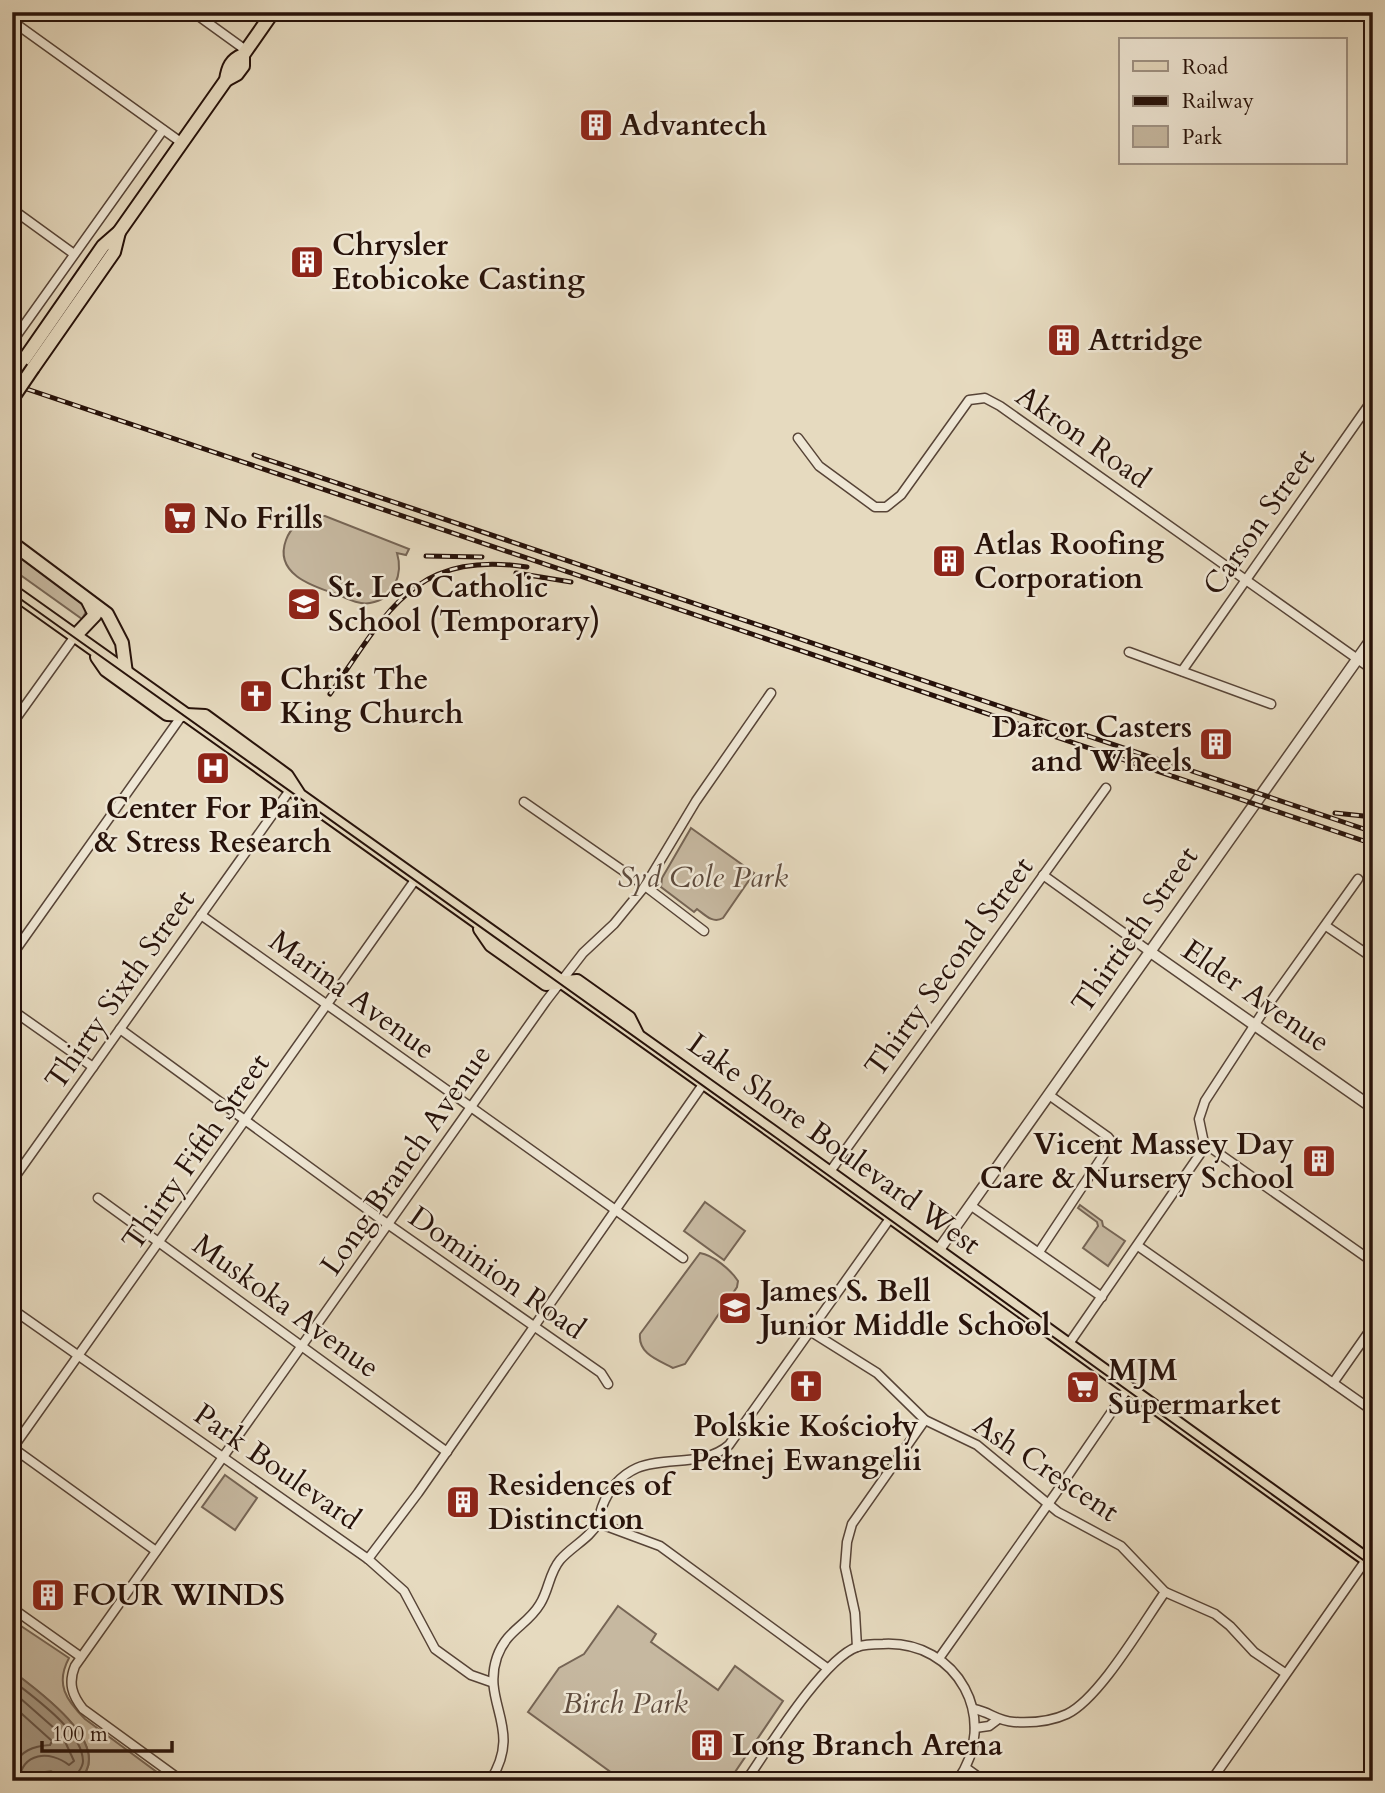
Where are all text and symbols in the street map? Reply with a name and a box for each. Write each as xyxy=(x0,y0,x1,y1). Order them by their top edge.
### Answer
legend xyxy=(1119,38,1346,164)
text: Road xyxy=(1182,53,1228,82)
text: Railway xyxy=(1182,87,1254,116)
place label: Advantech xyxy=(620,105,768,146)
building icon: Advantech xyxy=(577,106,615,144)
text: Park xyxy=(1182,123,1223,152)
place label: Chrysler Etobicoke Casting xyxy=(332,225,585,300)
building icon: Chrysler Etobicoke Casting xyxy=(288,243,326,281)
place label: Attridge xyxy=(1088,320,1203,361)
building icon: Attridge xyxy=(1045,321,1083,359)
street label: Akron Road xyxy=(1008,376,1159,498)
street label: Carson Street xyxy=(1193,440,1325,604)
place label: No Frills xyxy=(204,498,323,539)
supermarket icon: No Frills xyxy=(161,499,199,537)
place label: Atlas Roofing Corporation xyxy=(974,524,1164,599)
building icon: Atlas Roofing Corporation xyxy=(930,542,968,580)
place label: St. Leo Catholic School (Temporary) xyxy=(328,567,600,642)
school or university icon: St. Leo Catholic School (Temporary) xyxy=(285,585,323,623)
place label: Christ The King Church xyxy=(280,659,464,734)
church icon: Christ The King Church xyxy=(237,677,275,715)
place label: Darcor Casters and Wheels xyxy=(991,707,1192,782)
building icon: Darcor Casters and Wheels xyxy=(1197,725,1235,763)
hospital icon: Center For Pain & Stress Research xyxy=(194,749,232,787)
place label: Center For Pain & Stress Research xyxy=(95,788,332,863)
street label: Thirtieth Street xyxy=(1062,838,1208,1022)
street label: Thirty Second Street xyxy=(855,848,1043,1085)
park label: Syd Cole Park xyxy=(618,857,788,898)
street label: Thirty Sixth Street xyxy=(36,881,205,1098)
street label: Marina Avenue xyxy=(261,921,443,1069)
street label: Elder Avenue xyxy=(1174,930,1338,1062)
street label: Lake Shore Boulevard West xyxy=(679,1024,989,1265)
street label: Long Branch Avenue xyxy=(311,1036,501,1284)
street label: Thirty Fifth Street xyxy=(113,1045,280,1259)
place label: Vicent Massey Day Care & Nursery School xyxy=(980,1124,1294,1199)
building icon: Vicent Massey Day Care & Nursery School xyxy=(1300,1142,1338,1180)
street label: Dominion Road xyxy=(400,1197,594,1349)
street label: Muskoka Avenue xyxy=(184,1224,388,1388)
place label: James S. Bell Junior Middle School xyxy=(756,1271,1051,1346)
school or university icon: James S. Bell Junior Middle School xyxy=(716,1289,754,1327)
place label: MJM Supermarket xyxy=(1108,1350,1281,1425)
church icon: Polskie Kościoły Pełnej Ewangelii xyxy=(787,1367,825,1405)
supermarket icon: MJM Supermarket xyxy=(1064,1368,1102,1406)
street label: Park Boulevard xyxy=(185,1394,369,1540)
street label: Ash Crescent xyxy=(965,1404,1127,1532)
place label: Polskie Kościoły Pełnej Ewangelii xyxy=(690,1406,922,1481)
place label: Residences of Distinction xyxy=(488,1465,676,1540)
building icon: Residences of Distinction xyxy=(444,1483,482,1521)
place label: FOUR WINDS xyxy=(72,1575,285,1616)
building icon: FOUR WINDS xyxy=(29,1576,67,1614)
park label: Birch Park xyxy=(562,1683,688,1724)
scale bar xyxy=(42,1709,172,1753)
text: 100 m xyxy=(52,1720,108,1749)
place label: Long Branch Arena xyxy=(732,1725,1003,1766)
building icon: Long Branch Arena xyxy=(688,1726,726,1764)

